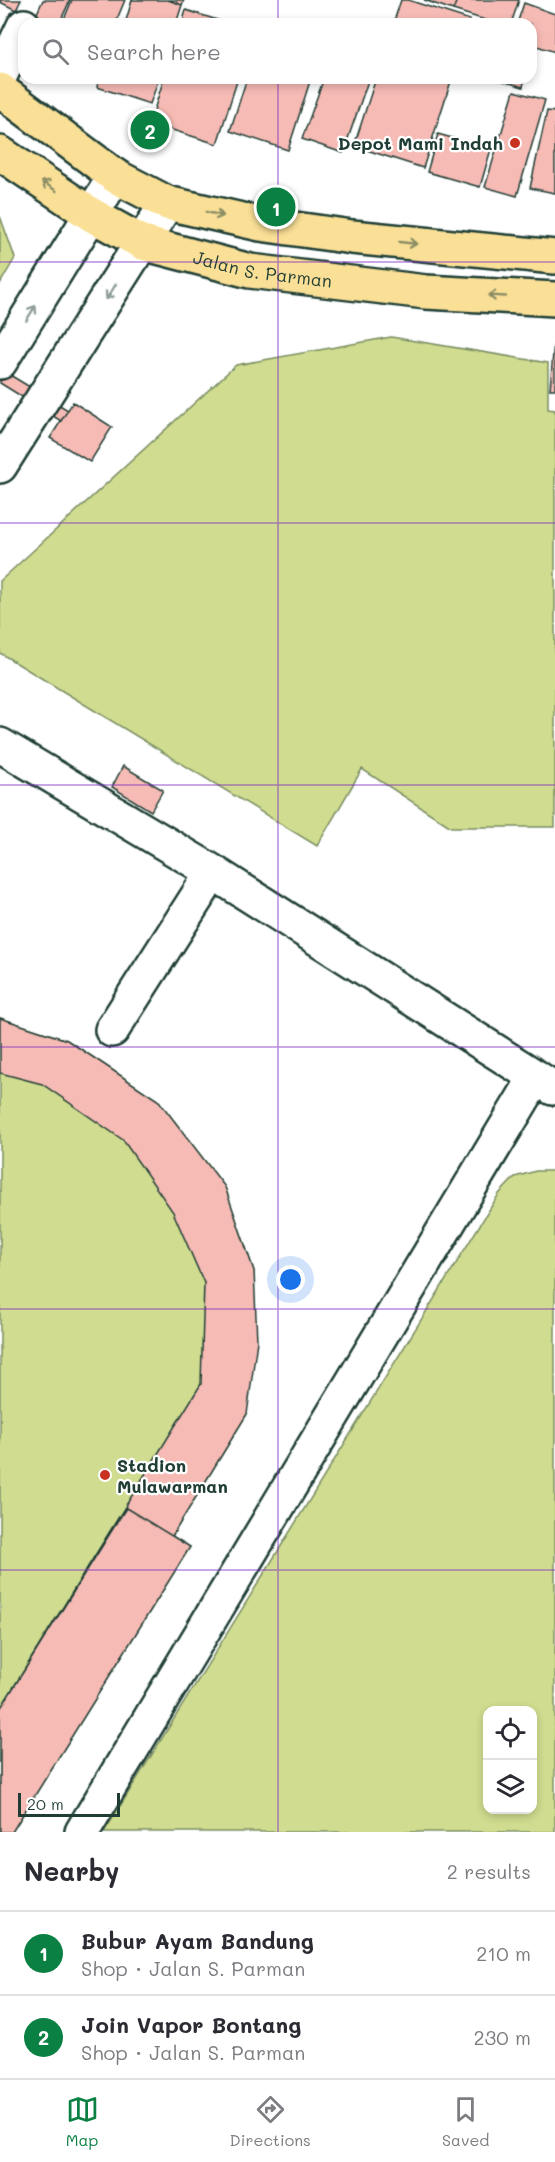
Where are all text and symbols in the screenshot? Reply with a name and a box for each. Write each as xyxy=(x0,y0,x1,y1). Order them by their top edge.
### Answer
search box xyxy=(18,18,537,84)
icon: search xyxy=(39,35,72,68)
text: Search here xyxy=(87,37,221,66)
pin: 2 xyxy=(130,108,170,152)
place label: Depot Mami Indah xyxy=(338,131,503,155)
marker: Depot Mami Indah xyxy=(508,136,522,150)
one-way arrow xyxy=(41,180,58,193)
pin: 1 xyxy=(256,184,296,230)
one-way arrow xyxy=(205,208,224,220)
one-way arrow xyxy=(397,238,417,249)
street label: Jalan S. Parman xyxy=(191,245,333,293)
one-way arrow xyxy=(105,284,117,300)
one-way arrow xyxy=(487,290,507,301)
one-way arrow xyxy=(25,305,37,322)
your location xyxy=(276,1265,305,1294)
place label: Stadion Mulawarman xyxy=(117,1453,228,1498)
marker: Stadion Mulawarman xyxy=(98,1468,112,1482)
map controls xyxy=(483,1706,537,1814)
button: locate xyxy=(483,1706,537,1760)
button: layers xyxy=(483,1760,537,1814)
scale bar xyxy=(18,1790,120,1818)
text: 20 m xyxy=(27,1793,64,1814)
text: Nearby xyxy=(24,1854,119,1888)
text: 2 results xyxy=(447,1858,531,1884)
text: Bubur Ayam Bandung xyxy=(81,1926,314,1955)
text: 1 xyxy=(39,1940,48,1966)
text: 210 m xyxy=(476,1940,531,1966)
text: Shop · Jalan S. Parman xyxy=(81,1955,305,1981)
text: Join Vapor Bontang xyxy=(81,2010,301,2039)
text: 2 xyxy=(38,2024,49,2050)
text: 230 m xyxy=(473,2024,531,2050)
text: Shop · Jalan S. Parman xyxy=(81,2039,305,2065)
tab: Map xyxy=(66,2093,99,2150)
tab: Directions xyxy=(230,2093,311,2150)
tab: Saved xyxy=(442,2093,489,2150)

